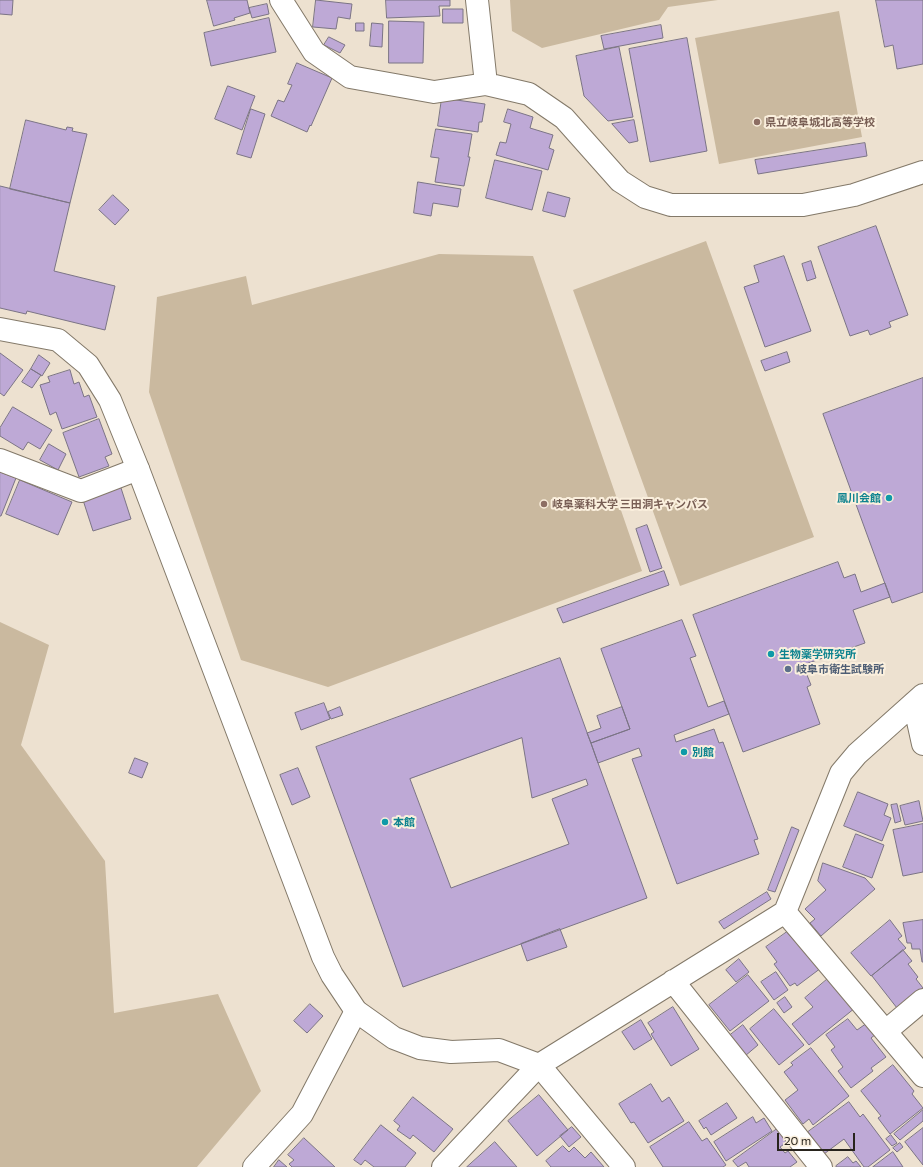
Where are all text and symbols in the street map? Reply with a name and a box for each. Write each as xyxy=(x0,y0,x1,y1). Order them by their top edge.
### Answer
place label: 県立岐阜城北高等学校 xyxy=(765,115,875,129)
marker: 県立岐阜城北高等学校 xyxy=(752,117,762,127)
place label: 鳳川会館 xyxy=(837,491,881,505)
marker: 鳳川会館 xyxy=(884,493,894,503)
place label: 岐阜薬科大学 三田洞キャンパス xyxy=(552,497,708,511)
marker: 岐阜薬科大学 三田洞キャンパス xyxy=(539,499,549,509)
place label: 生物薬学研究所 xyxy=(779,647,856,661)
marker: 生物薬学研究所 xyxy=(766,649,776,659)
place label: 岐阜市衛生試験所 xyxy=(796,662,884,676)
marker: 岐阜市衛生試験所 xyxy=(783,664,793,674)
place label: 別館 xyxy=(692,745,714,759)
marker: 別館 xyxy=(679,747,689,757)
place label: 本館 xyxy=(393,815,415,829)
marker: 本館 xyxy=(380,817,390,827)
scale bar xyxy=(779,1125,857,1151)
text: 20 m xyxy=(784,1133,811,1147)

